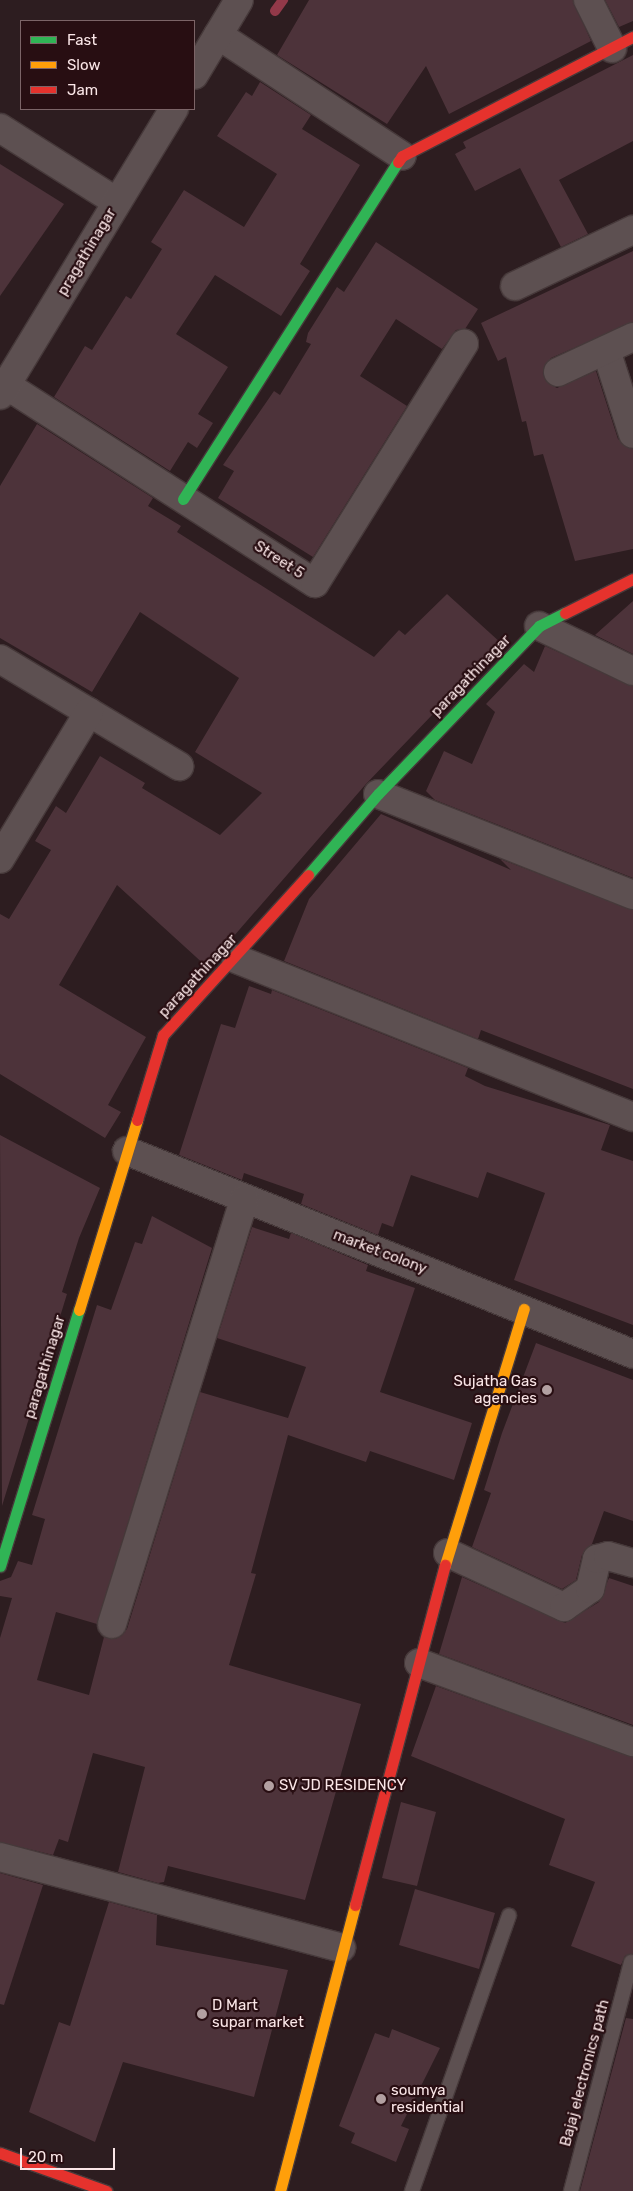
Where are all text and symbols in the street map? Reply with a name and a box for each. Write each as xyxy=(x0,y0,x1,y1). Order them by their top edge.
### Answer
legend xyxy=(20,20,195,110)
text: Fast xyxy=(67,31,97,49)
text: Slow xyxy=(67,56,100,74)
text: Jam xyxy=(67,81,98,99)
street label: pragathinagar xyxy=(54,205,120,299)
street label: Street 5 xyxy=(251,537,307,583)
street label: paragathinagar xyxy=(427,631,515,721)
street label: paragathinagar xyxy=(155,931,241,1021)
street label: market colony xyxy=(331,1226,429,1278)
street label: paragathinagar xyxy=(21,1313,69,1421)
place label: Sujatha Gas agencies xyxy=(453,1372,537,1407)
marker: Sujatha Gas agencies xyxy=(541,1384,553,1396)
place label: SV JD RESIDENCY xyxy=(279,1777,407,1795)
marker: SV JD RESIDENCY xyxy=(263,1780,275,1792)
place label: D Mart supar market xyxy=(212,1996,304,2031)
street label: Bajaj electronics path xyxy=(557,1998,613,2148)
marker: D Mart supar market xyxy=(196,2008,208,2020)
place label: soumya residential xyxy=(391,2081,464,2116)
marker: soumya residential xyxy=(375,2093,387,2105)
scale bar xyxy=(22,2138,118,2170)
text: 20 m xyxy=(28,2148,63,2166)

